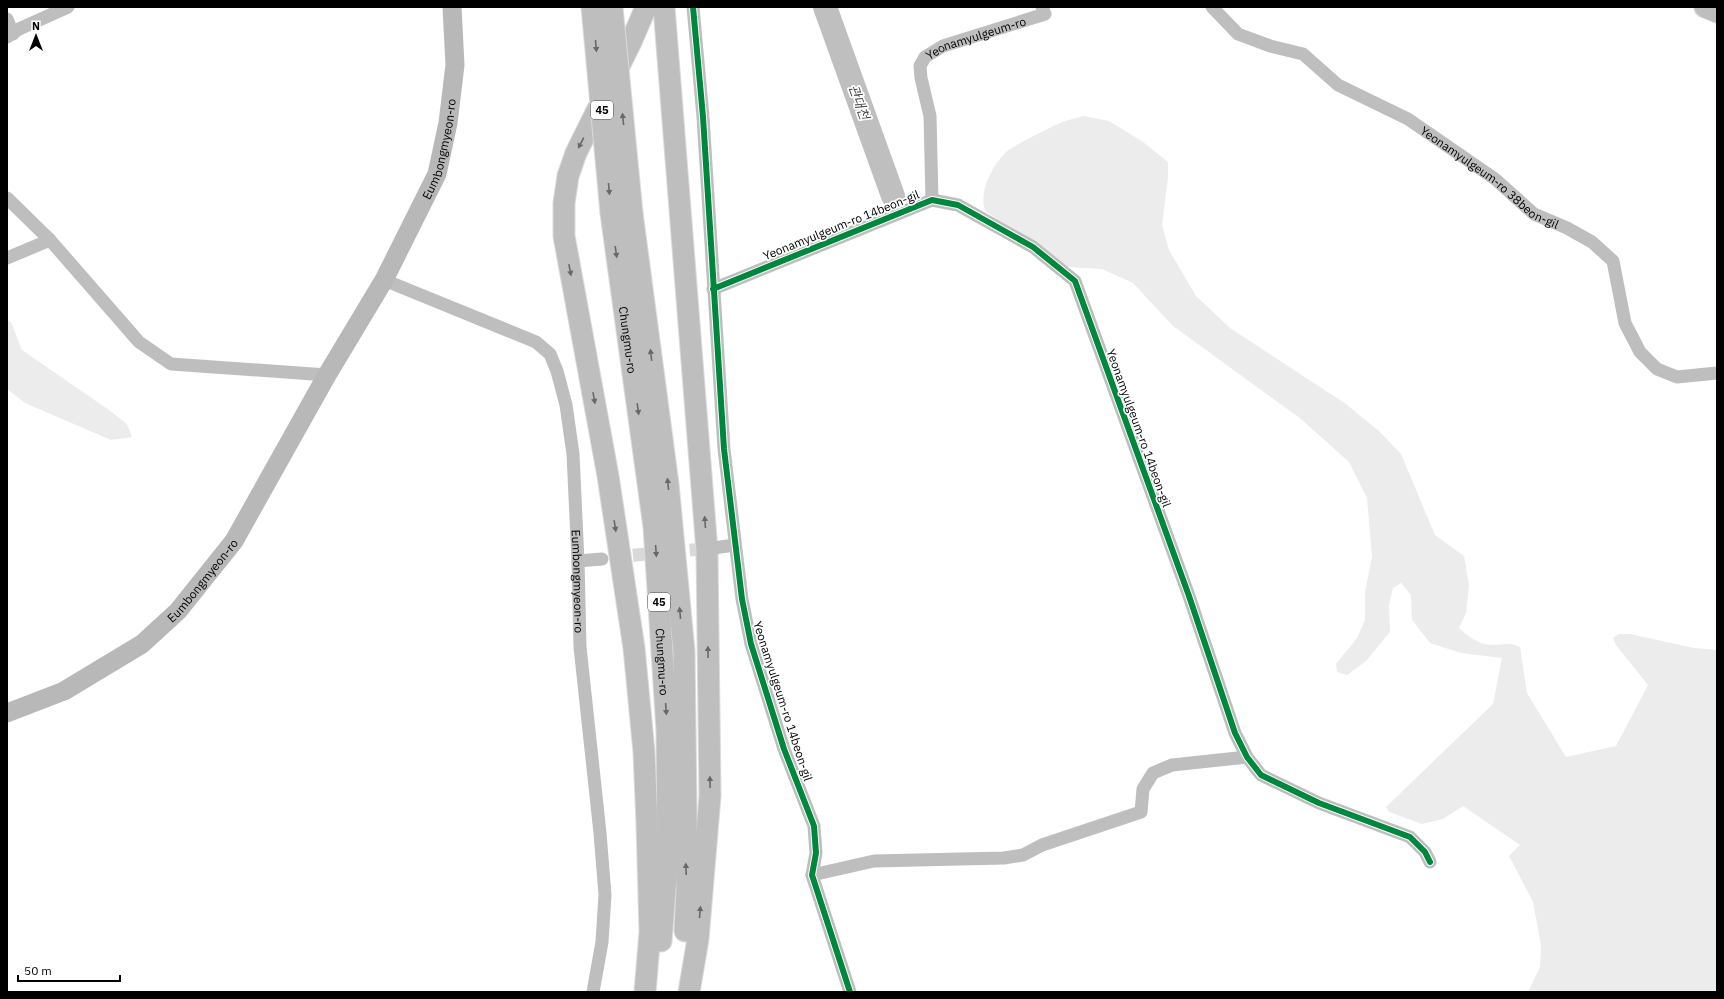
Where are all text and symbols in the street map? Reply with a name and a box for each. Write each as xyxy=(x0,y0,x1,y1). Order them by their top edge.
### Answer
street label: Yeonamyulgeum-ro xyxy=(923,13,1028,62)
north arrow xyxy=(16,16,56,56)
text: N xyxy=(32,19,40,33)
one-way arrow xyxy=(592,40,599,52)
water label: 관대천 xyxy=(845,82,873,123)
street label: Eumbongmyeon-ro xyxy=(418,98,458,202)
road number: 45 xyxy=(591,101,613,119)
one-way arrow xyxy=(620,113,626,125)
street label: Yeonamyulgeum-ro 38beon-gil xyxy=(1418,123,1561,231)
one-way arrow xyxy=(577,137,584,149)
one-way arrow xyxy=(605,183,612,195)
street label: Yeonamyulgeum-ro 14beon-gil xyxy=(761,187,921,263)
one-way arrow xyxy=(613,246,619,258)
one-way arrow xyxy=(568,264,574,276)
street label: Chungmu-ro xyxy=(616,305,640,375)
street label: Yeonamyulgeum-ro 14beon-gil xyxy=(1103,347,1175,509)
one-way arrow xyxy=(648,349,654,361)
one-way arrow xyxy=(591,391,597,404)
one-way arrow xyxy=(635,403,641,415)
one-way arrow xyxy=(664,478,671,490)
one-way arrow xyxy=(701,516,708,528)
one-way arrow xyxy=(612,520,618,532)
street label: Eumbongmyeon-ro xyxy=(569,529,587,633)
street label: Eumbongmyeon-ro xyxy=(164,535,241,625)
one-way arrow xyxy=(652,545,659,557)
road number: 45 xyxy=(648,593,670,611)
one-way arrow xyxy=(677,607,683,619)
street label: Yeonamyulgeum-ro 14beon-gil xyxy=(750,619,816,783)
street label: Chungmu-ro xyxy=(653,628,672,696)
one-way arrow xyxy=(705,645,711,658)
one-way arrow xyxy=(662,703,669,715)
one-way arrow xyxy=(707,775,713,788)
one-way arrow xyxy=(683,862,689,875)
one-way arrow xyxy=(697,906,704,918)
scale bar xyxy=(18,957,120,983)
text: 50 m xyxy=(24,963,52,978)

